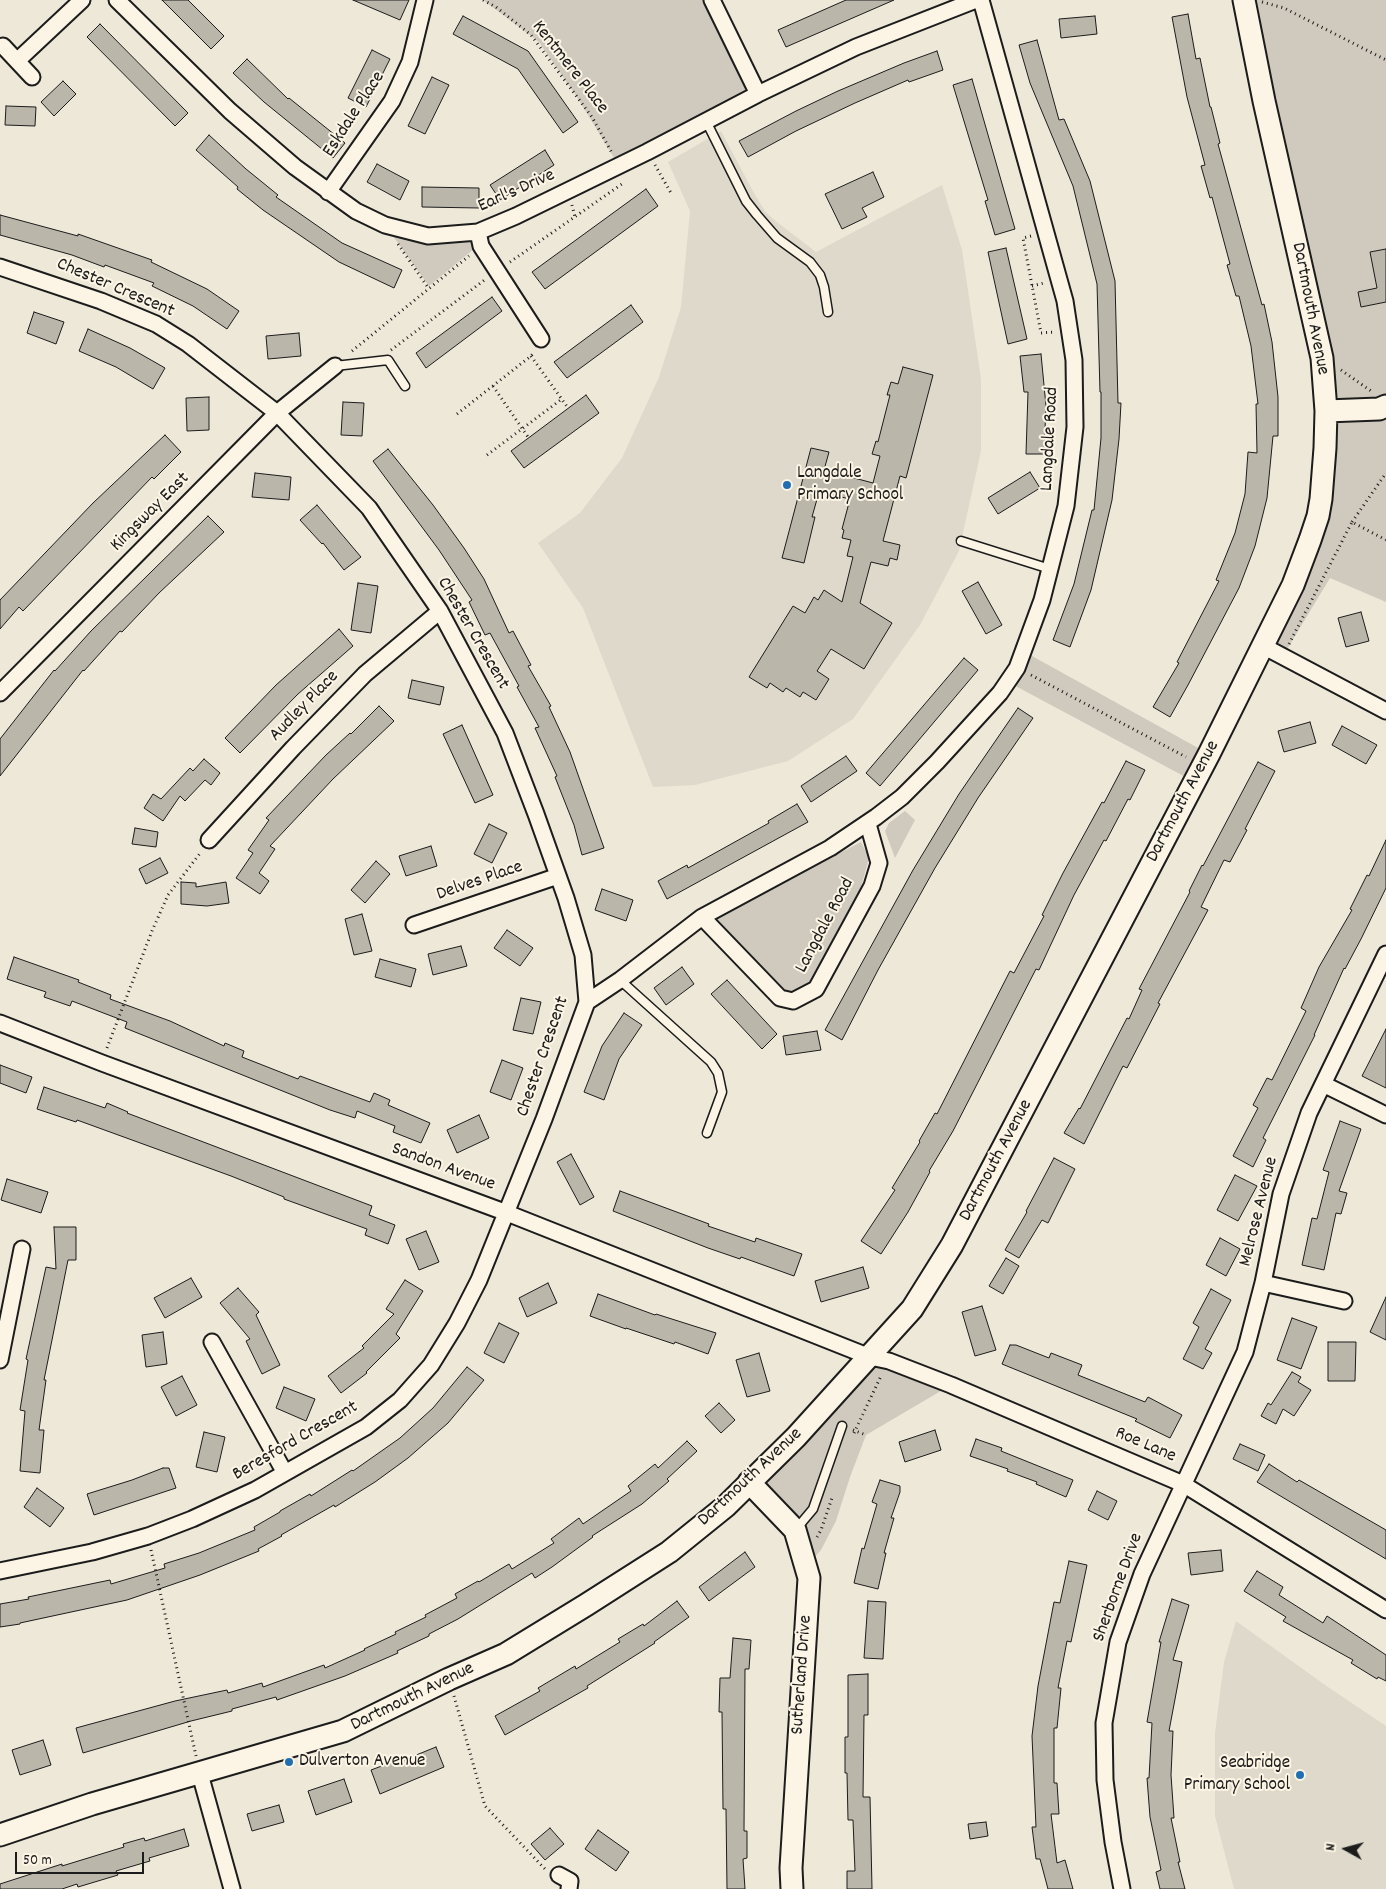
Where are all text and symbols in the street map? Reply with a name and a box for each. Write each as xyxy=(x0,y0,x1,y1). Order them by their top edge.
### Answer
street label: Kentmere Place xyxy=(525,17,613,119)
street label: Eskdale Place xyxy=(319,68,391,162)
street label: Earl's Drive xyxy=(475,165,559,219)
street label: Dartmouth Avenue xyxy=(1285,241,1333,377)
street label: Chester Crescent xyxy=(53,254,177,324)
street label: Langdale Road xyxy=(1037,386,1065,492)
place label: Langdale Primary School xyxy=(797,463,903,507)
street label: Kingsway East xyxy=(106,468,196,558)
marker: Langdale Primary School xyxy=(781,479,793,491)
street label: Chester Crescent xyxy=(431,574,513,694)
street label: Audley Place xyxy=(265,667,345,747)
street label: Dartmouth Avenue xyxy=(1142,737,1226,867)
street label: Delves Place xyxy=(434,857,526,907)
street label: Langdale Road xyxy=(791,875,861,977)
street label: Chester Crescent xyxy=(513,994,575,1120)
street label: Dartmouth Avenue xyxy=(955,1096,1039,1226)
street label: Sandon Avenue xyxy=(388,1139,498,1197)
street label: Melrose Avenue xyxy=(1235,1155,1285,1269)
street label: Beresford Crescent xyxy=(229,1397,363,1487)
street label: Roe Lane xyxy=(1111,1423,1179,1469)
street label: Dartmouth Avenue xyxy=(694,1424,808,1532)
street label: Sherborne Drive xyxy=(1089,1530,1149,1646)
street label: Sutherland Drive xyxy=(787,1614,819,1736)
street label: Dartmouth Avenue xyxy=(348,1658,478,1738)
place label: Dulverton Avenue xyxy=(299,1751,425,1773)
place label: Seabridge Primary School xyxy=(1184,1753,1290,1797)
marker: Dulverton Avenue xyxy=(283,1756,295,1768)
marker: Seabridge Primary School xyxy=(1294,1769,1306,1781)
north arrow xyxy=(1321,1824,1371,1874)
scale bar xyxy=(18,1842,146,1874)
text: N xyxy=(1321,1843,1341,1852)
text: 50 m xyxy=(23,1850,52,1872)

